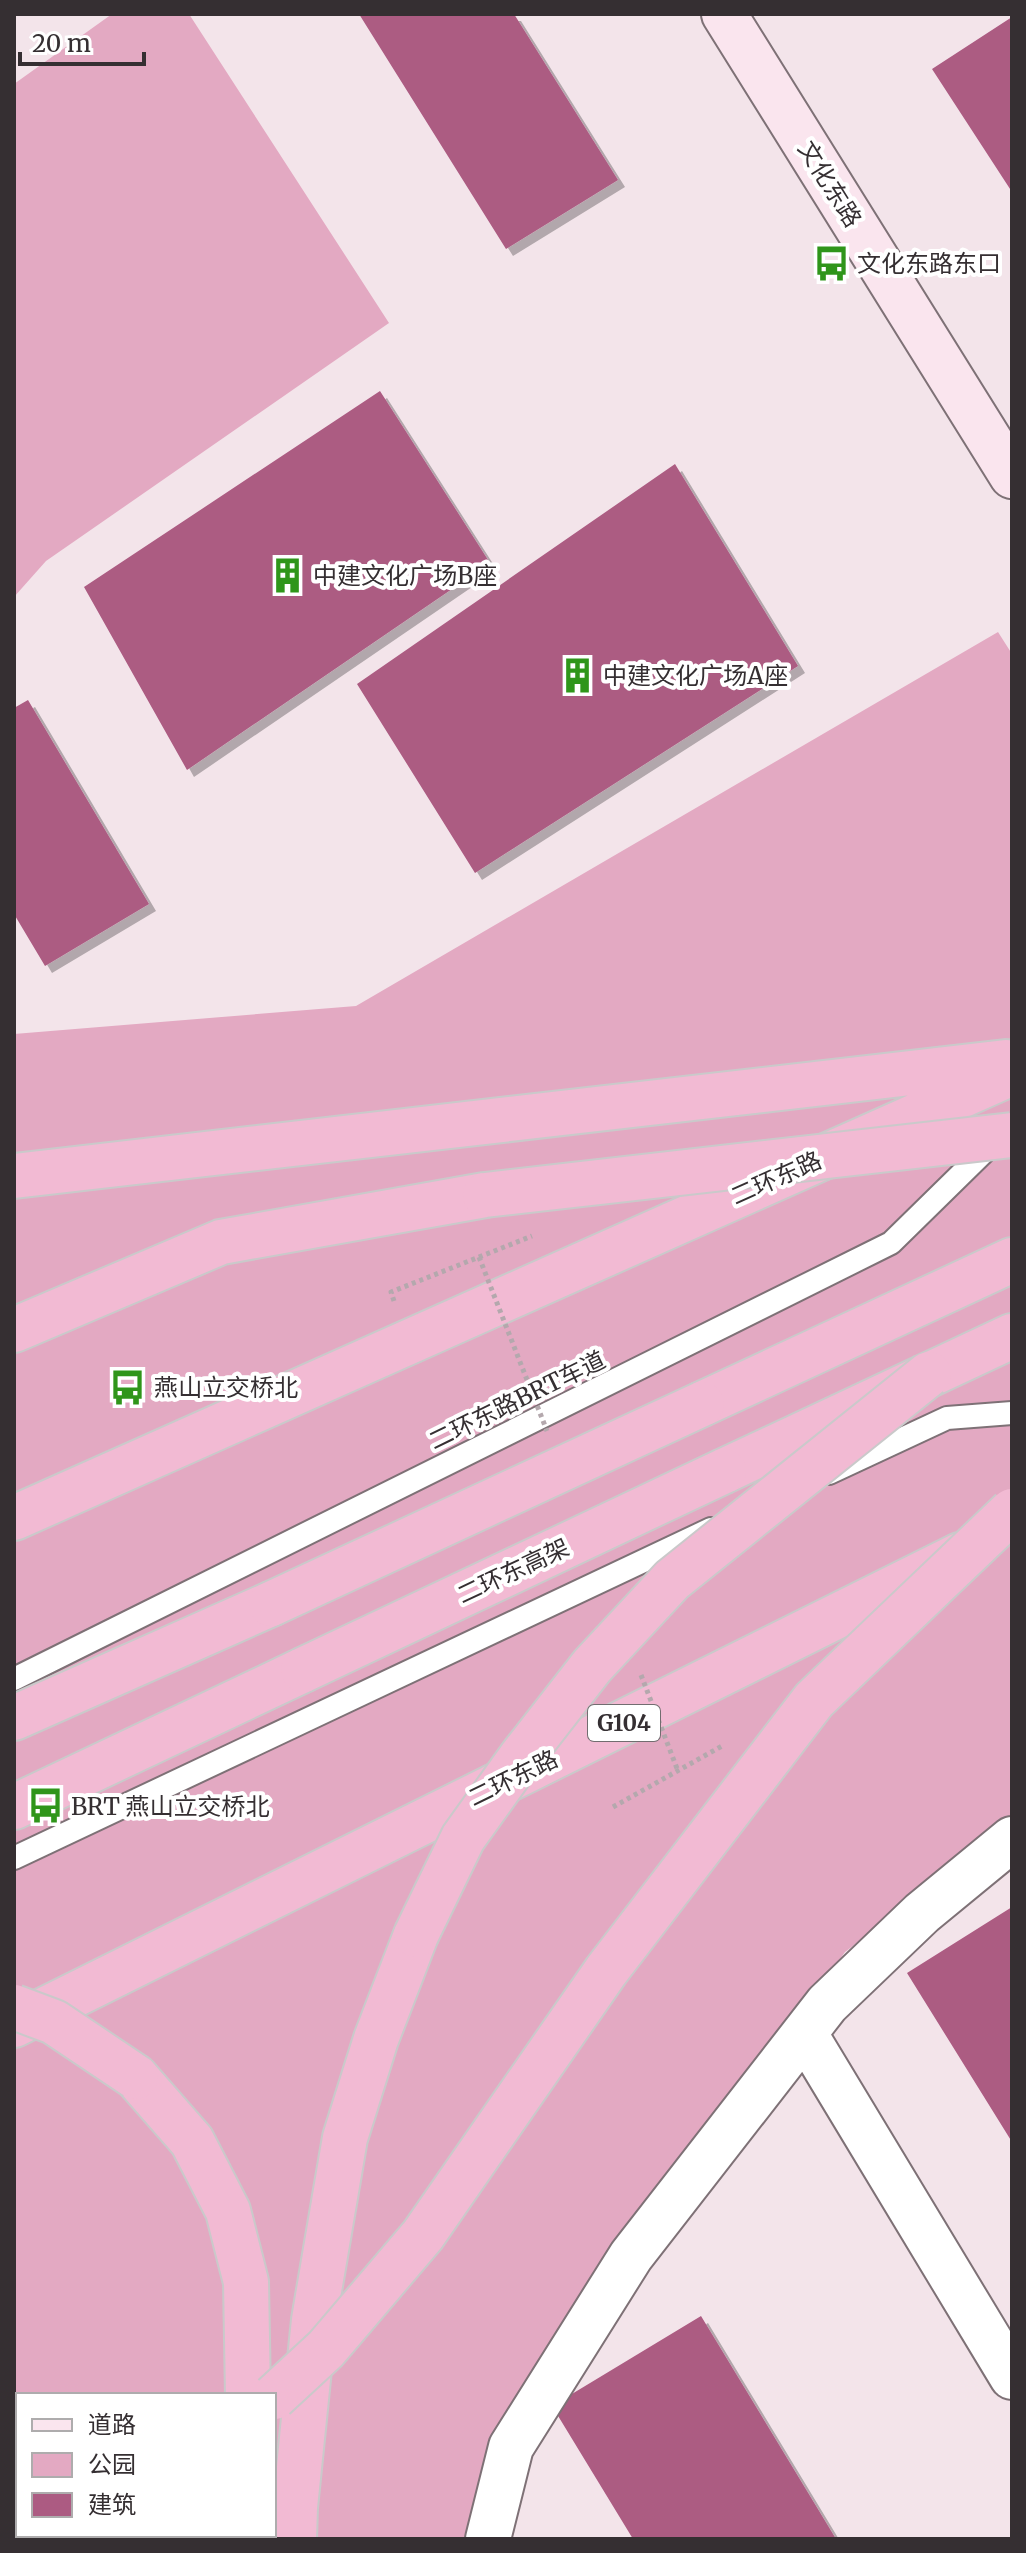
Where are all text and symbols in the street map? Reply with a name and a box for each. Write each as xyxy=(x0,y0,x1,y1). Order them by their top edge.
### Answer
scale bar xyxy=(20,16,144,66)
text: 20 m xyxy=(32,28,91,59)
street label: 文化东路 xyxy=(791,135,869,233)
bus stop icon: 文化东路东口 xyxy=(812,244,850,282)
place label: 文化东路东口 xyxy=(857,248,1001,279)
building icon: 中建文化广场B座 xyxy=(268,556,306,594)
place label: 中建文化广场B座 xyxy=(313,560,497,591)
building icon: 中建文化广场A座 xyxy=(558,656,596,694)
place label: 中建文化广场A座 xyxy=(603,660,788,691)
street label: 二环东路 xyxy=(726,1144,826,1212)
street label: 二环东路BRT车道 xyxy=(424,1344,610,1456)
bus stop icon: 燕山立交桥北 xyxy=(109,1368,147,1406)
place label: 燕山立交桥北 xyxy=(154,1372,298,1403)
street label: 二环东高架 xyxy=(452,1532,574,1610)
road number: G104 xyxy=(588,1705,660,1741)
street label: 二环东路 xyxy=(463,1743,563,1813)
bus stop icon: BRT 燕山立交桥北 xyxy=(26,1787,64,1825)
place label: BRT 燕山立交桥北 xyxy=(71,1791,270,1822)
legend xyxy=(16,2393,276,2537)
text: 道路 xyxy=(88,2409,136,2440)
text: 公园 xyxy=(88,2449,136,2480)
text: 建筑 xyxy=(88,2489,136,2520)

